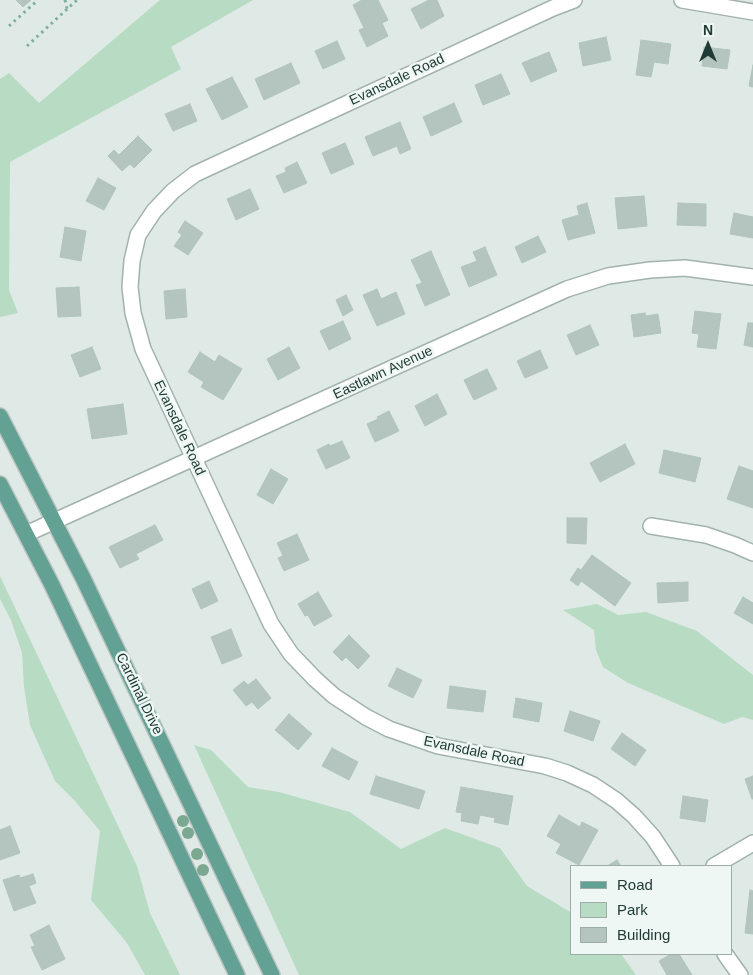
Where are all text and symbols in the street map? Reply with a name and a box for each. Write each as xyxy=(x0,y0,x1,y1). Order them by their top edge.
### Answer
north arrow xyxy=(683,20,733,70)
text: N xyxy=(703,22,713,38)
street label: Evansdale Road xyxy=(347,51,447,109)
street label: Eastlawn Avenue xyxy=(331,343,435,403)
street label: Evansdale Road xyxy=(150,378,208,478)
street label: Cardinal Drive xyxy=(112,650,166,738)
street label: Evansdale Road xyxy=(422,733,526,771)
legend xyxy=(570,865,733,955)
text: Road xyxy=(617,876,653,893)
text: Park xyxy=(617,901,648,918)
text: Building xyxy=(617,926,670,943)

